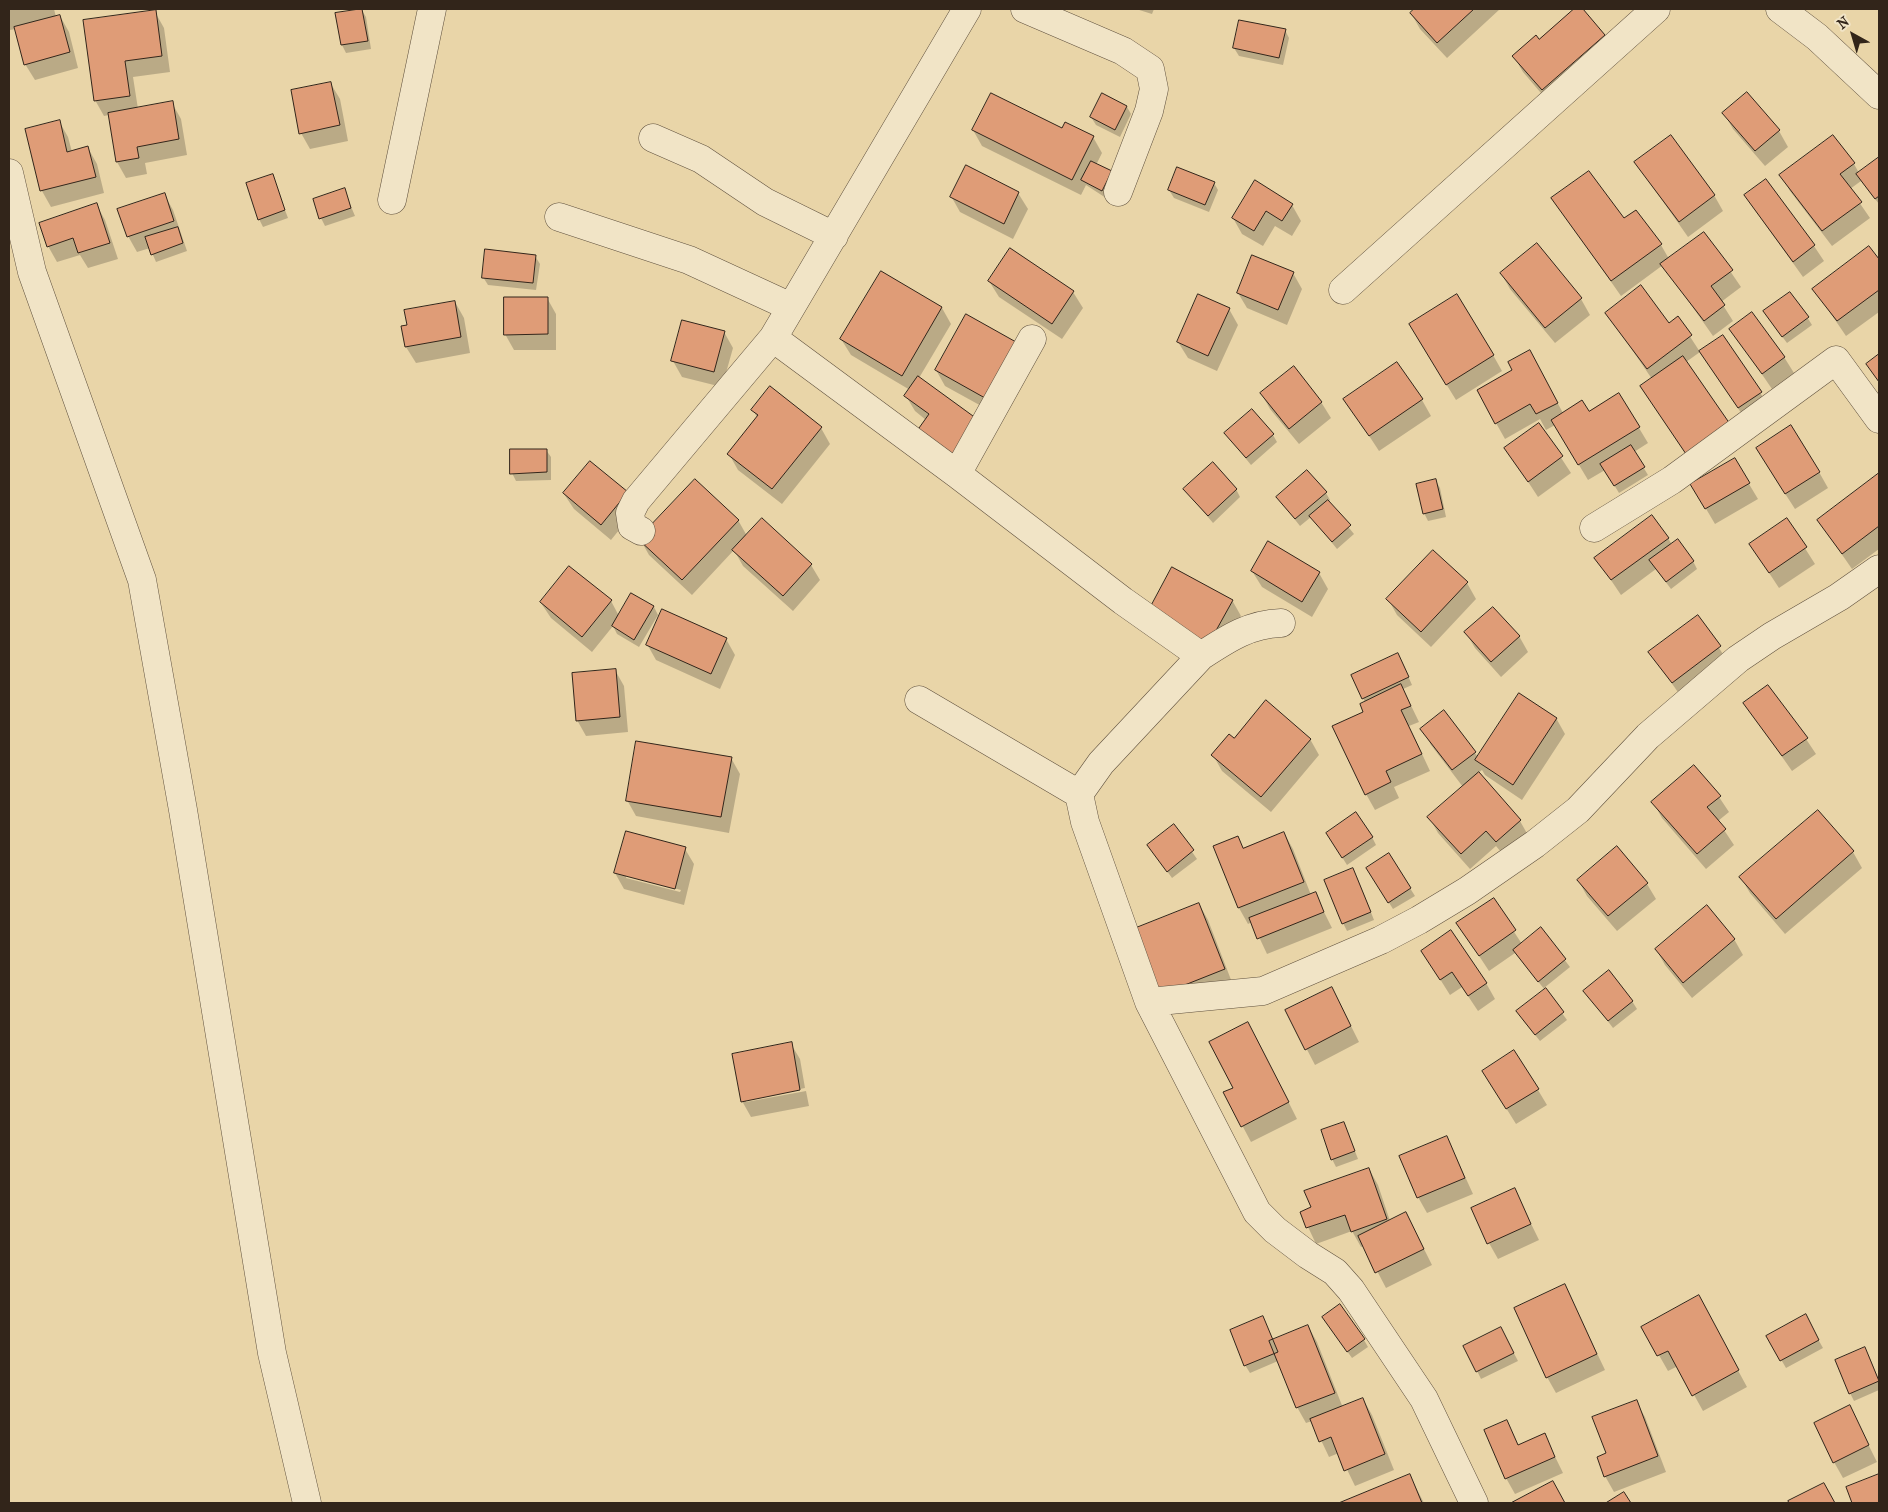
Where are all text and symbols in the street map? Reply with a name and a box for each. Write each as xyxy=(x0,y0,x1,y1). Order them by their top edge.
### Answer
north arrow xyxy=(1828,10,1878,60)
text: N xyxy=(1834,13,1853,33)

